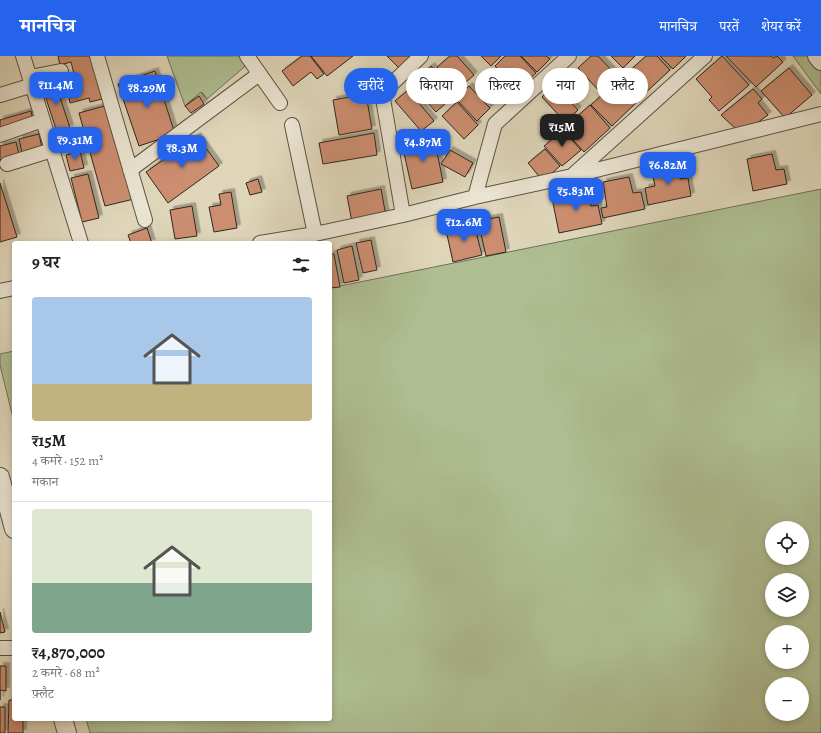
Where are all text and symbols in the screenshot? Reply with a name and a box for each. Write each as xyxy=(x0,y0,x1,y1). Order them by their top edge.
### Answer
text: मानचित्र xyxy=(20,13,75,39)
text: मानचित्र xyxy=(659,17,697,36)
text: परतें xyxy=(719,17,739,36)
text: शेयर करें xyxy=(761,17,801,36)
chip: खरीदें xyxy=(344,68,398,104)
chip: किराया xyxy=(406,68,467,104)
chip: फ़िल्टर xyxy=(475,68,534,104)
chip: नया xyxy=(542,68,589,104)
chip: फ़्लैट xyxy=(597,68,648,104)
pin: ₹11.4M xyxy=(23,72,89,106)
pin: ₹8.29M xyxy=(114,75,180,109)
text: ₹11.4M xyxy=(39,76,73,93)
text: ₹8.29M xyxy=(128,79,166,96)
pin: ₹15M xyxy=(538,114,586,148)
text: ₹15M xyxy=(549,118,575,135)
pin: ₹9.31M xyxy=(42,127,108,161)
pin: ₹4.87M xyxy=(390,129,456,163)
text: ₹9.31M xyxy=(57,131,93,148)
text: ₹4.87M xyxy=(404,133,442,150)
pin: ₹8.3M xyxy=(154,135,210,169)
text: ₹8.3M xyxy=(166,139,198,156)
pin: ₹6.82M xyxy=(635,152,701,186)
text: ₹6.82M xyxy=(649,156,687,173)
pin: ₹5.83M xyxy=(543,178,609,212)
text: ₹5.83M xyxy=(558,182,594,199)
pin: ₹12.6M xyxy=(431,209,497,243)
text: ₹12.6M xyxy=(446,213,482,230)
text: 9 घर xyxy=(32,251,60,274)
icon: filters xyxy=(290,254,312,276)
icon: home xyxy=(136,323,208,395)
text: ₹15M xyxy=(32,429,66,452)
text: 4 कमरे · 152 m² xyxy=(32,452,103,469)
text: मकान xyxy=(32,473,58,490)
map controls xyxy=(765,521,809,721)
button: locate xyxy=(765,521,809,565)
icon: home xyxy=(136,535,208,607)
button: layers xyxy=(765,573,809,617)
button: + xyxy=(765,625,809,669)
text: ₹4,870,000 xyxy=(32,641,105,664)
text: 2 कमरे · 68 m² xyxy=(32,664,100,681)
button: − xyxy=(765,677,809,721)
text: फ़्लैट xyxy=(32,685,54,702)

